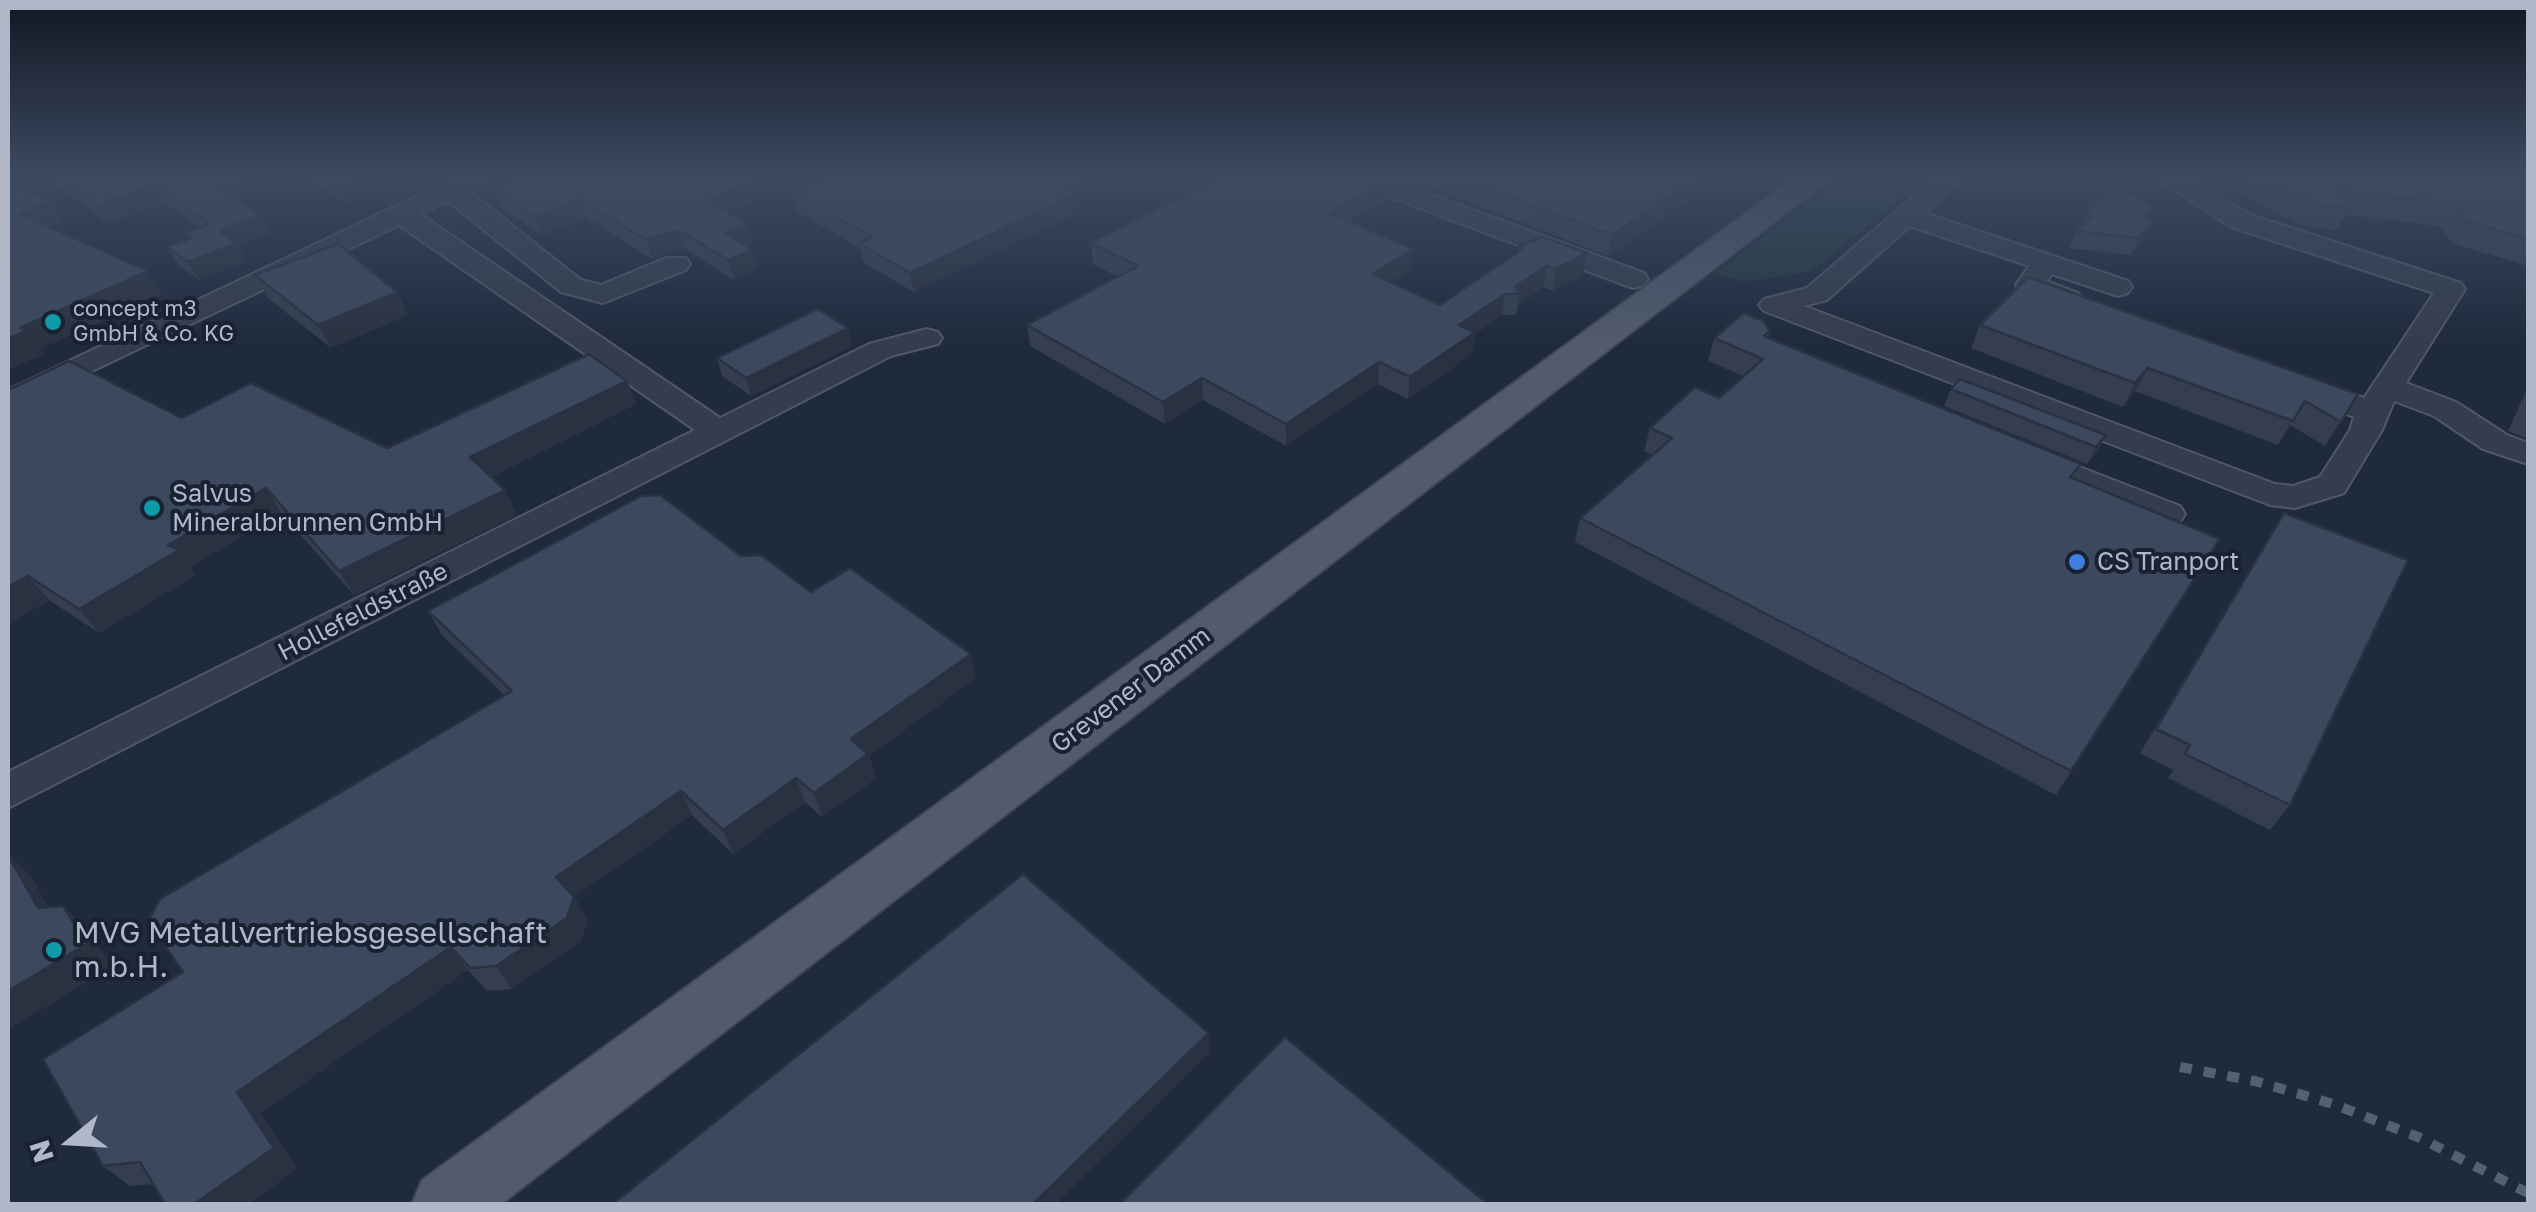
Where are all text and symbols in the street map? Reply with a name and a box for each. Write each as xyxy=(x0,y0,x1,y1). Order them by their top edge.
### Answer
place label: concept m3 GmbH & Co. KG xyxy=(73,296,234,348)
marker: concept m3 GmbH & Co. KG xyxy=(42,311,64,333)
place label: Salvus Mineralbrunnen GmbH xyxy=(172,479,443,538)
marker: Salvus Mineralbrunnen GmbH xyxy=(141,497,163,519)
place label: CS Tranport xyxy=(2097,547,2239,577)
marker: CS Tranport xyxy=(2066,551,2088,573)
street label: Hollefeldstraße xyxy=(273,556,453,668)
street label: Grevener Damm xyxy=(1046,621,1216,759)
place label: MVG Metallvertriebsgesellschaft m.b.H. xyxy=(74,915,547,986)
marker: MVG Metallvertriebsgesellschaft m.b.H. xyxy=(43,939,65,961)
north arrow xyxy=(20,1092,120,1192)
text: N xyxy=(22,1136,60,1167)

